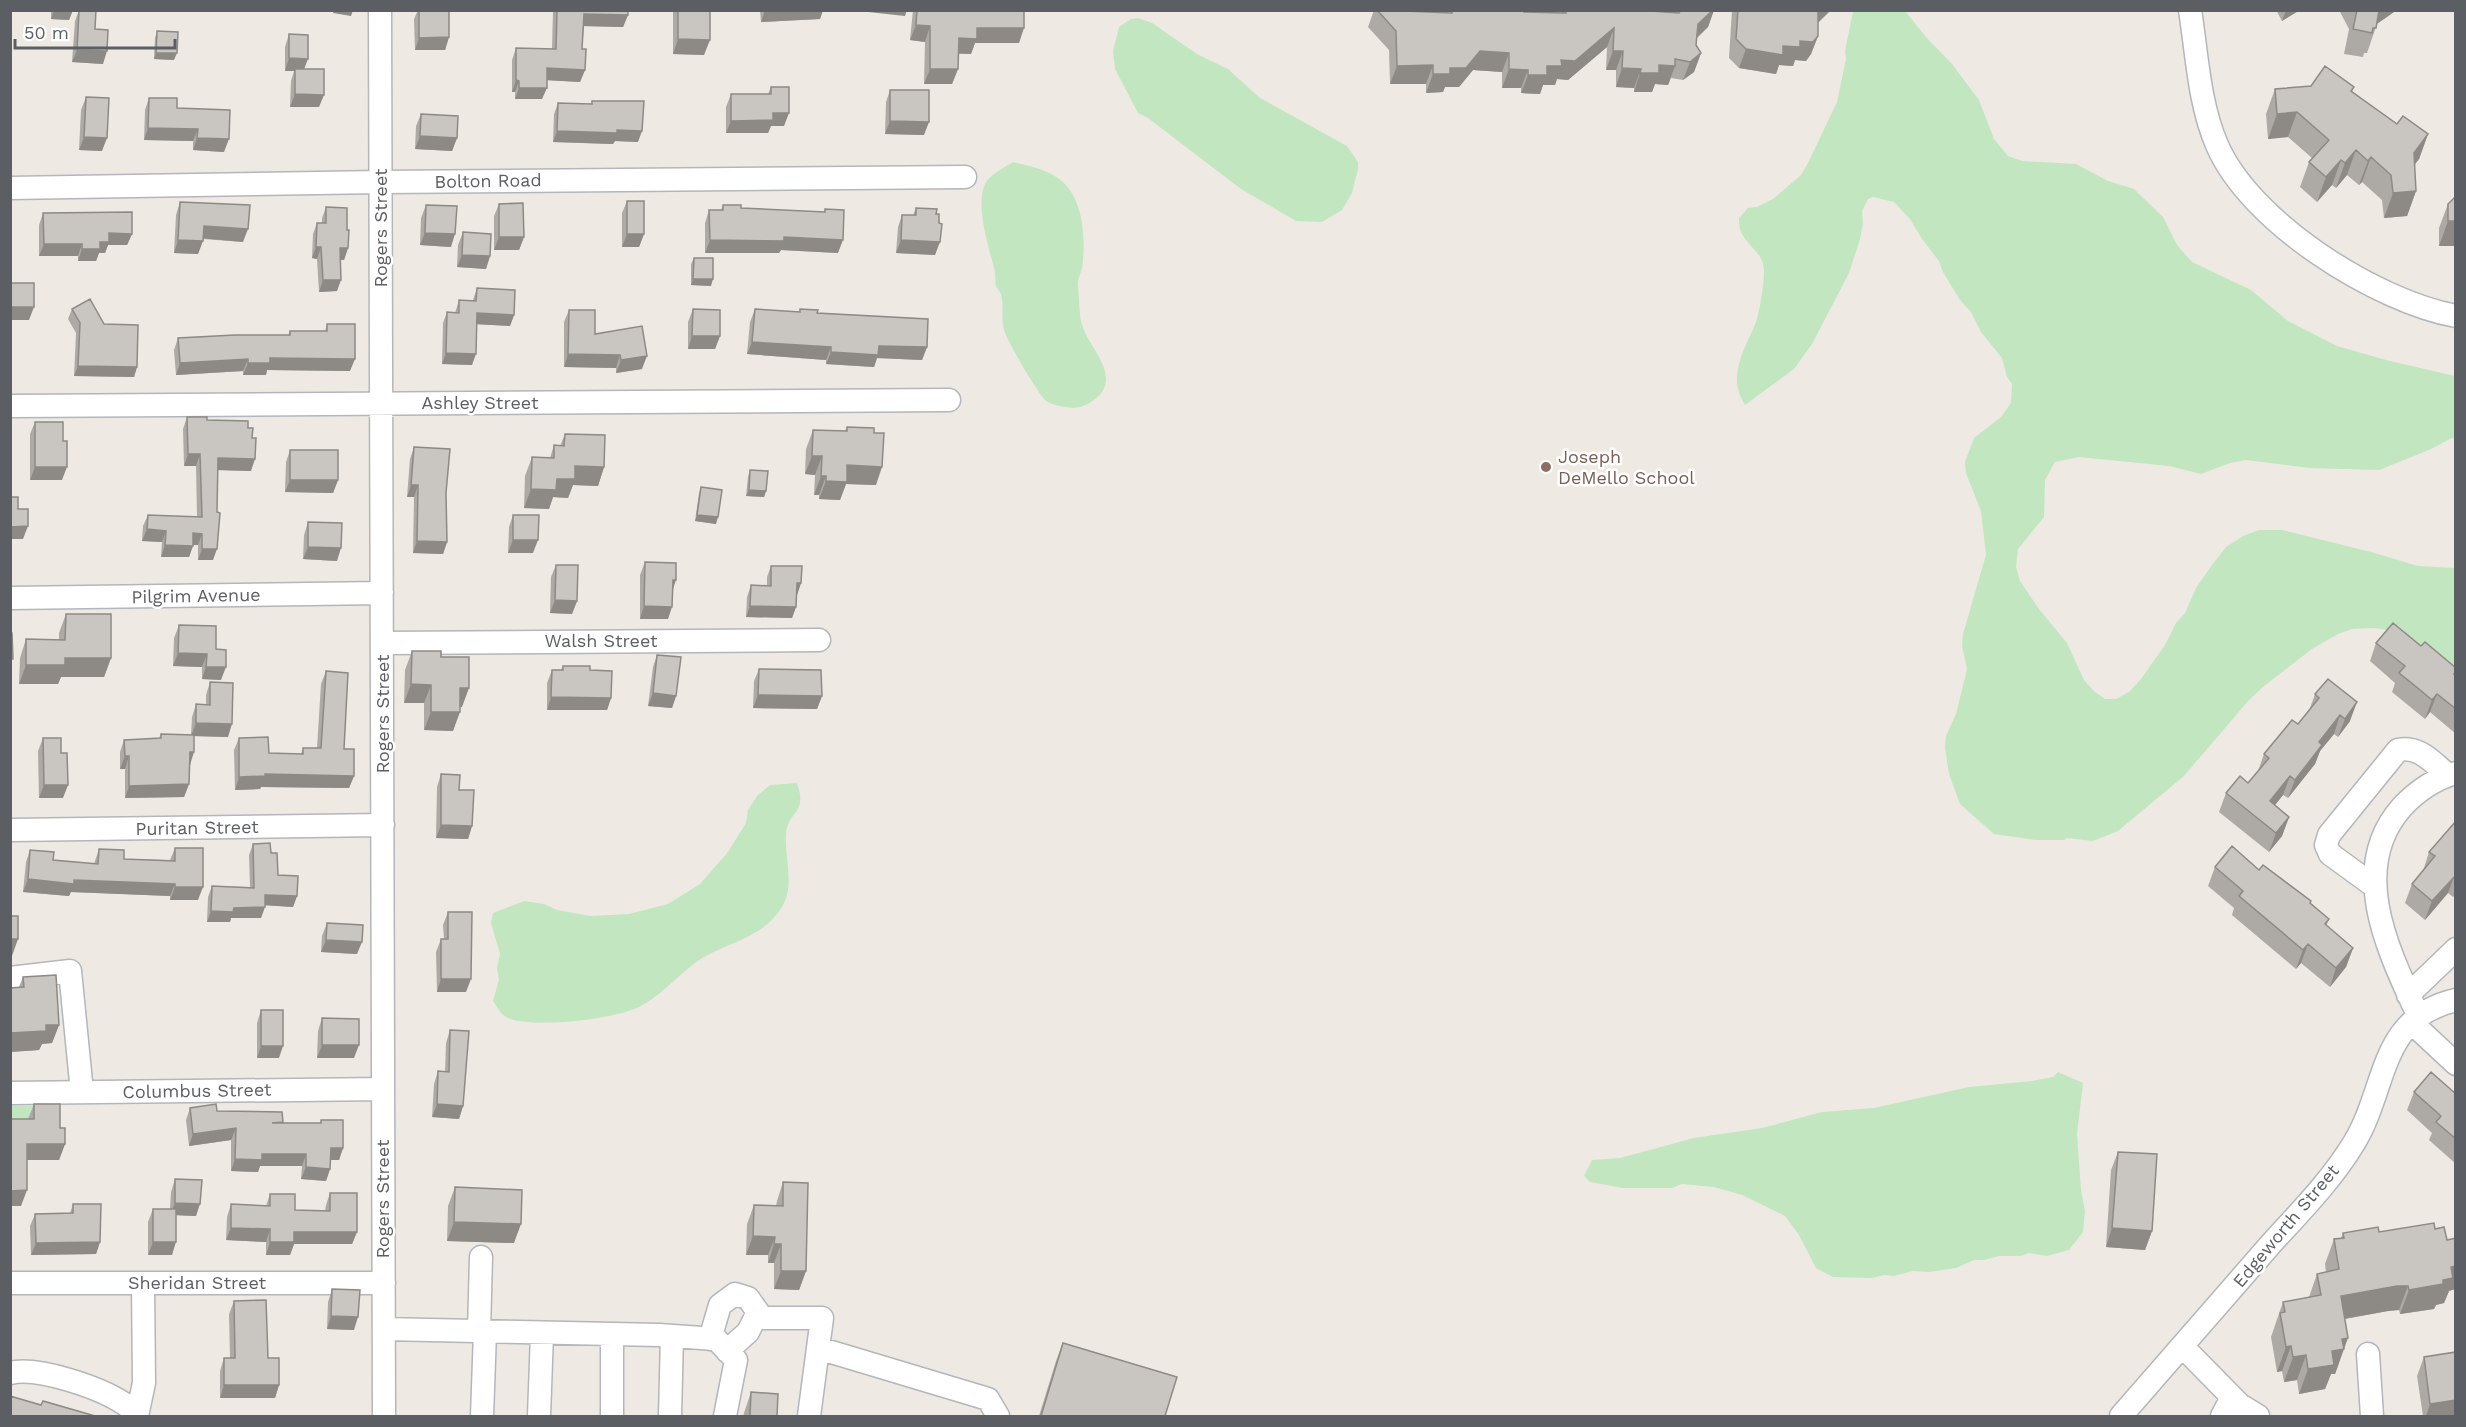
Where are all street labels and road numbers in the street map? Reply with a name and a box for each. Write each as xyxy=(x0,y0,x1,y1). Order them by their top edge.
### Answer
street label: Rogers Street xyxy=(370,168,391,288)
street label: Bolton Road xyxy=(434,169,542,192)
street label: Ashley Street xyxy=(421,392,539,413)
street label: Pilgrim Avenue xyxy=(131,584,261,607)
street label: Walsh Street xyxy=(544,630,658,651)
street label: Rogers Street xyxy=(372,654,393,774)
street label: Puritan Street xyxy=(135,816,259,839)
street label: Columbus Street xyxy=(122,1079,272,1102)
street label: Rogers Street xyxy=(372,1139,393,1259)
street label: Edgeworth Street xyxy=(2228,1160,2343,1291)
street label: Sheridan Street xyxy=(128,1272,267,1293)

